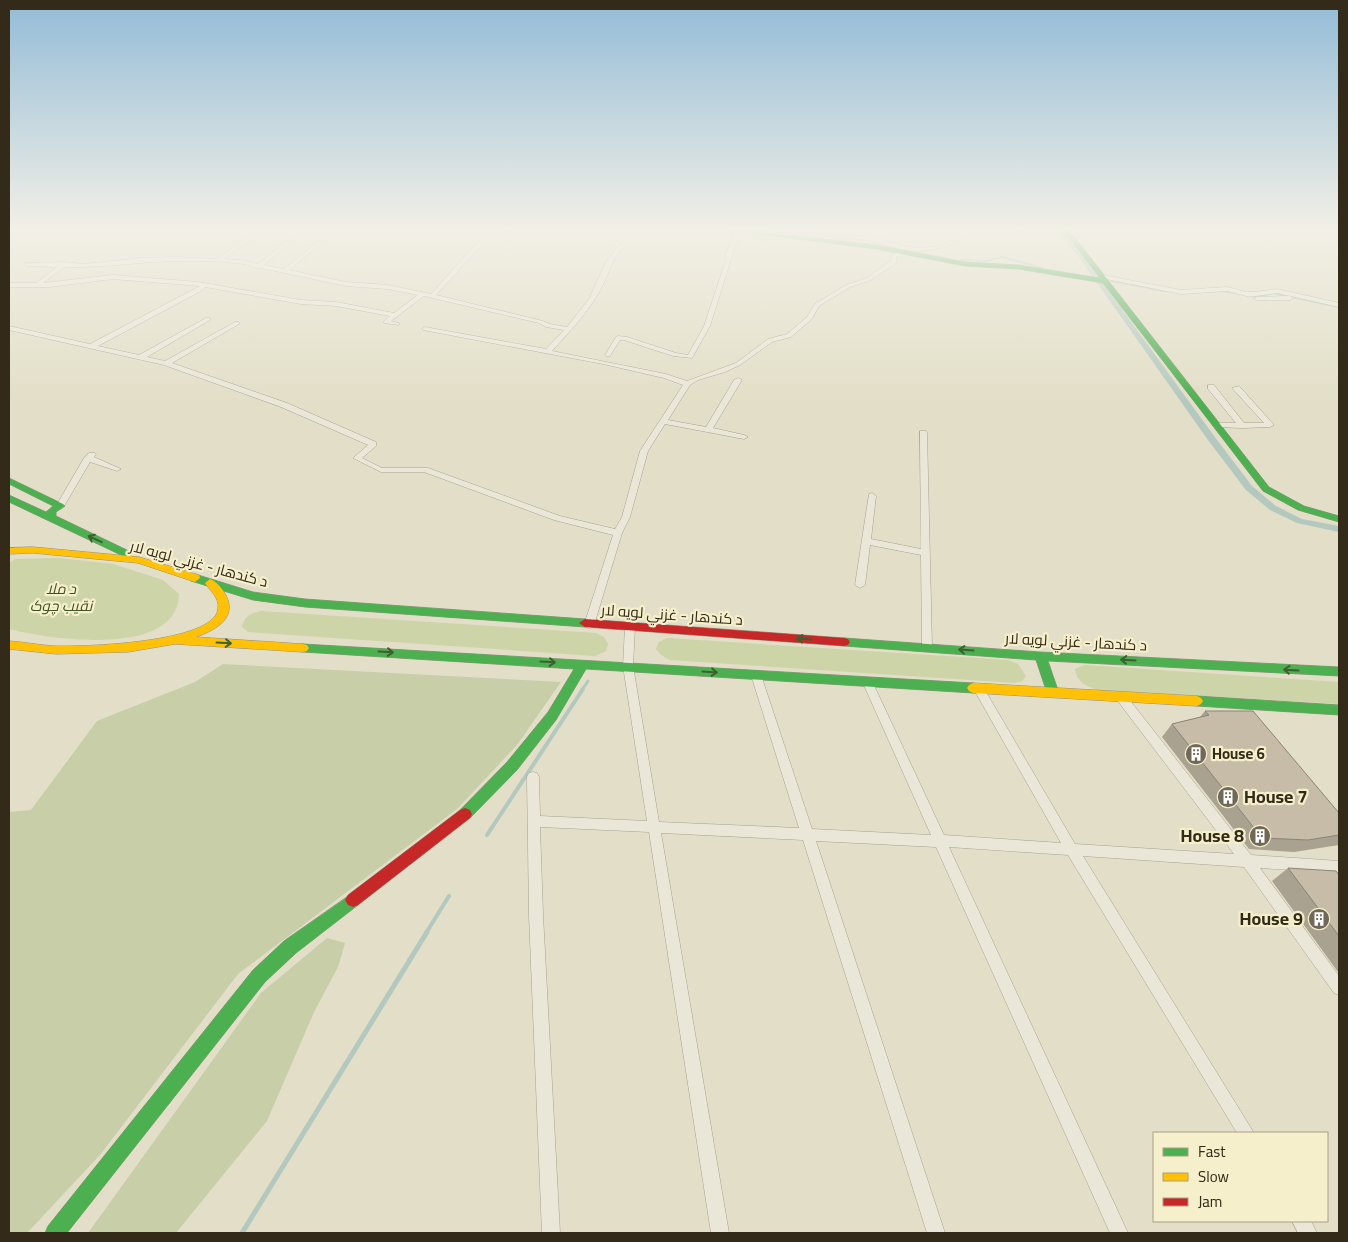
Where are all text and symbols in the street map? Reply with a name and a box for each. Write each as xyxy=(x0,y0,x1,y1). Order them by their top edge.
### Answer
street label: د کندهار - غزني لويه لار xyxy=(126,531,272,596)
one-way arrow xyxy=(88,534,103,544)
park label: د ملا نقيب چوک xyxy=(30,574,94,620)
street label: د کندهار - غزني لويه لار xyxy=(599,595,744,634)
street label: د کندهار - غزني لويه لار xyxy=(1003,623,1148,660)
one-way arrow xyxy=(796,634,812,643)
one-way arrow xyxy=(215,638,231,647)
one-way arrow xyxy=(958,646,974,655)
one-way arrow xyxy=(377,648,393,657)
one-way arrow xyxy=(1121,656,1137,665)
one-way arrow xyxy=(540,657,556,666)
one-way arrow xyxy=(1283,665,1299,674)
one-way arrow xyxy=(702,667,718,676)
place label: House 6 xyxy=(1212,739,1265,768)
building icon: House 6 xyxy=(1184,742,1208,766)
place label: House 7 xyxy=(1244,780,1307,813)
building icon: House 7 xyxy=(1216,785,1240,809)
place label: House 8 xyxy=(1181,819,1244,852)
building icon: House 8 xyxy=(1248,824,1272,848)
place label: House 9 xyxy=(1240,902,1303,935)
building icon: House 9 xyxy=(1307,907,1331,931)
legend xyxy=(1153,1132,1328,1222)
text: Fast xyxy=(1198,1137,1226,1166)
text: Slow xyxy=(1198,1162,1229,1191)
text: Jam xyxy=(1198,1187,1222,1216)

